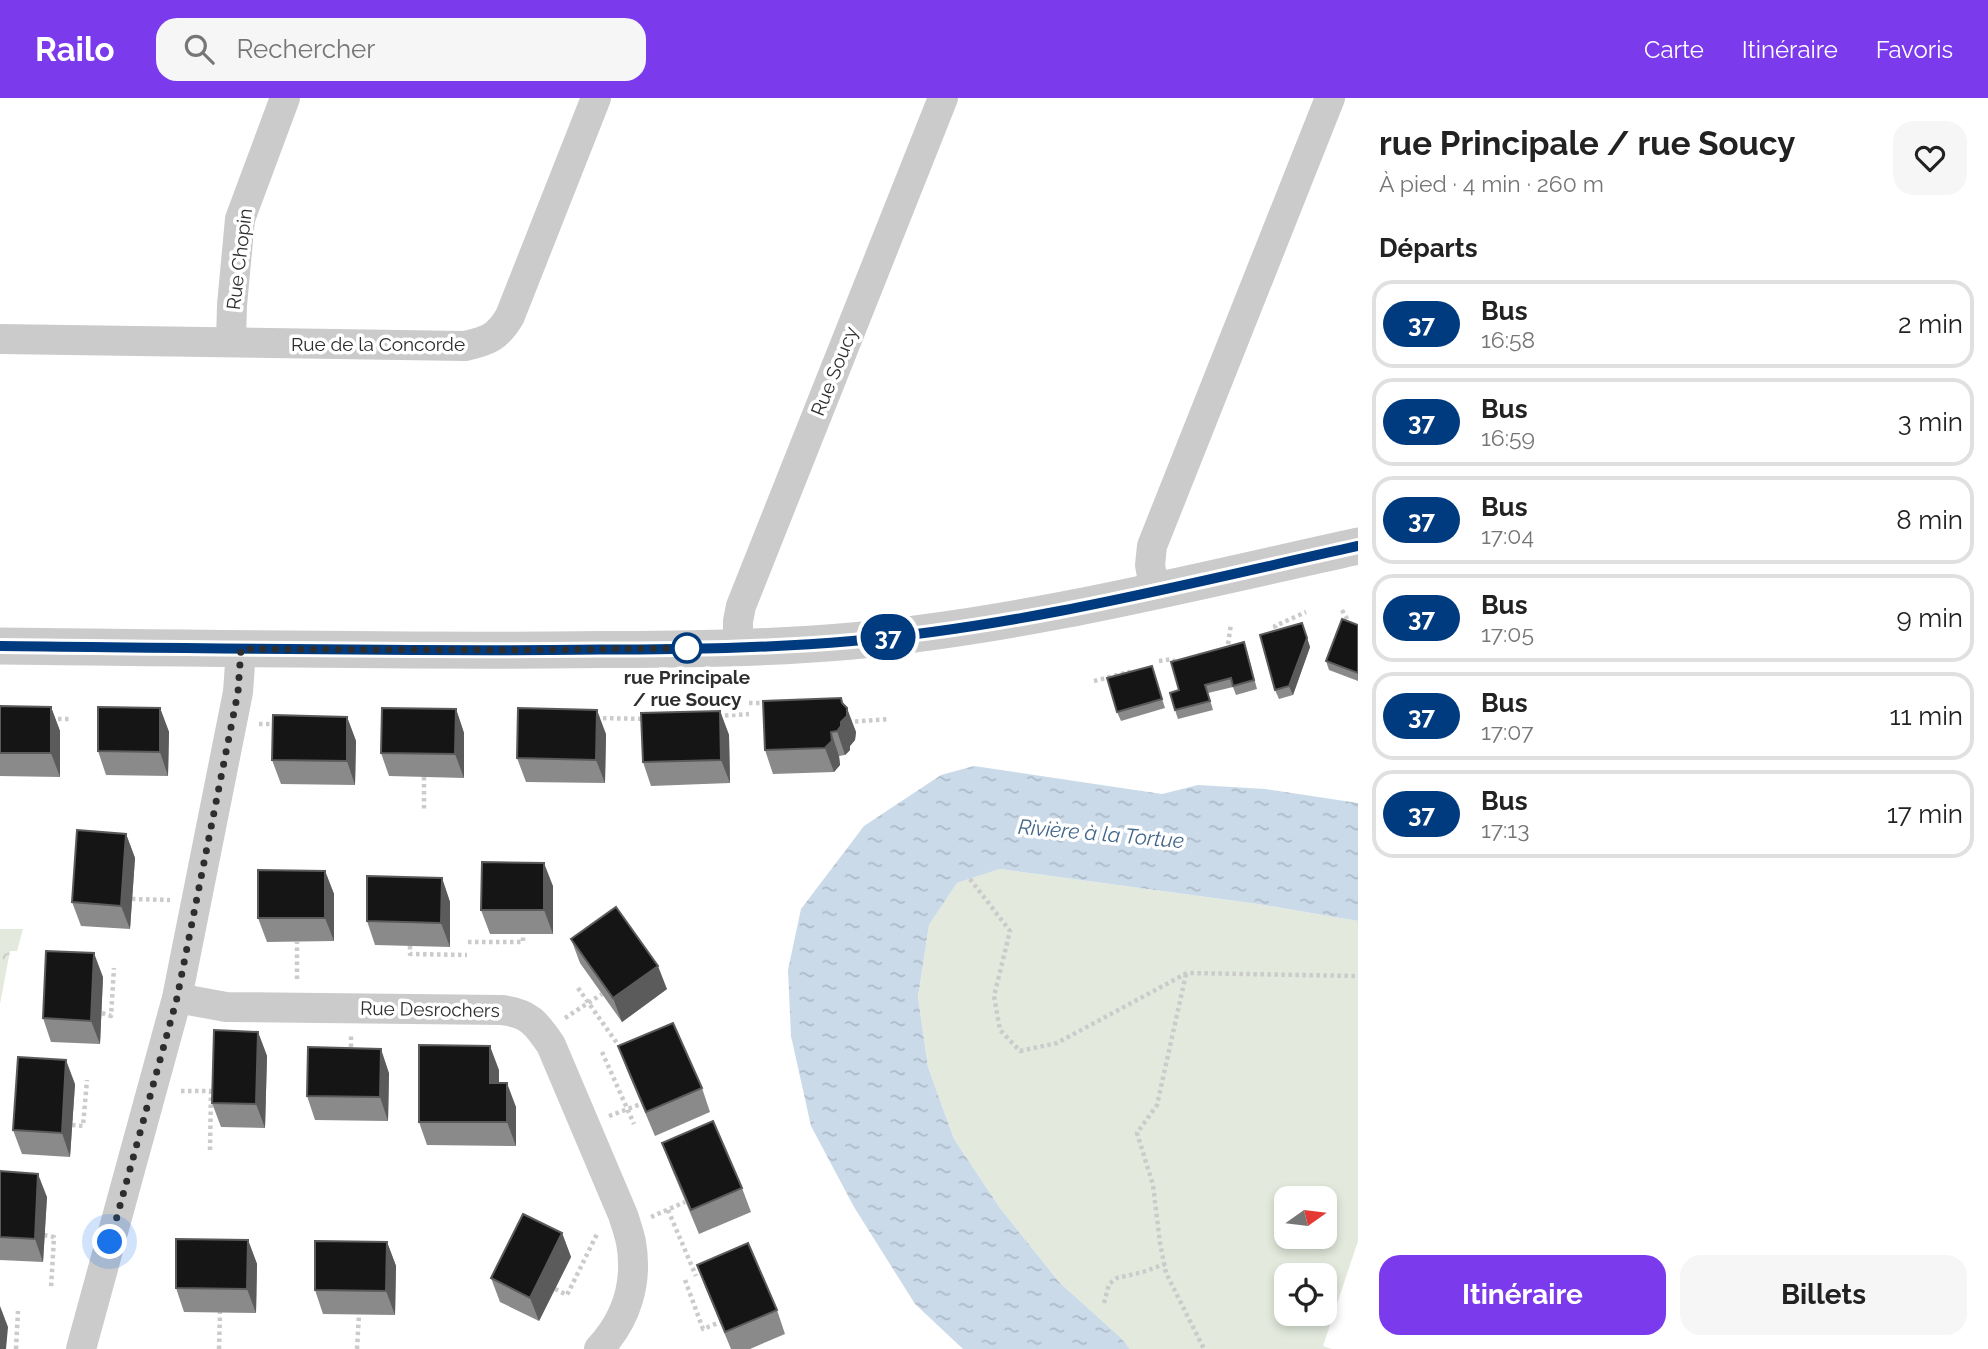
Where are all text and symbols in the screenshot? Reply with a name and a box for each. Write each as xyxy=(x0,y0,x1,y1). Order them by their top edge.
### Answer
search box xyxy=(156,18,646,81)
text: Railo xyxy=(35,30,114,69)
icon: search xyxy=(180,30,218,68)
text: Rechercher xyxy=(236,34,376,64)
text: Carte xyxy=(1644,35,1704,64)
text: Itinéraire xyxy=(1742,35,1838,64)
text: Favoris xyxy=(1876,35,1953,64)
button: heart xyxy=(1893,121,1967,195)
text: rue Principale / rue Soucy xyxy=(1379,124,1795,163)
text: À pied · 4 min · 260 m xyxy=(1379,170,1604,197)
street label: Rue Chopin xyxy=(222,207,256,311)
text: Départs xyxy=(1379,233,1478,263)
text: Bus xyxy=(1481,296,1528,326)
text: 37 xyxy=(1408,309,1435,338)
text: 2 min xyxy=(1898,309,1963,339)
street label: Rue Soucy xyxy=(806,323,862,419)
text: 16:58 xyxy=(1481,326,1535,353)
street label: Rue de la Concorde xyxy=(291,333,465,355)
text: Bus xyxy=(1481,394,1528,424)
text: 37 xyxy=(1408,407,1435,436)
text: 3 min xyxy=(1898,407,1963,437)
text: 16:59 xyxy=(1481,424,1535,451)
text: Bus xyxy=(1481,492,1528,522)
text: 37 xyxy=(1408,505,1435,534)
text: 8 min xyxy=(1896,505,1963,535)
text: 17:04 xyxy=(1481,522,1534,549)
text: Bus xyxy=(1481,590,1528,620)
text: 37 xyxy=(1408,603,1435,632)
text: 9 min xyxy=(1896,603,1963,633)
line badge: 37 xyxy=(856,614,920,660)
text: 17:05 xyxy=(1481,620,1534,647)
text: 37 xyxy=(875,622,901,651)
marker: rue Principale / rue Soucy xyxy=(672,633,702,663)
place label: rue Principale / rue Soucy xyxy=(624,666,750,710)
text: Bus xyxy=(1481,688,1528,718)
text: 37 xyxy=(1408,701,1435,730)
text: 11 min xyxy=(1889,701,1963,731)
text: 17:07 xyxy=(1481,718,1534,745)
text: Bus xyxy=(1481,786,1528,816)
text: 37 xyxy=(1408,799,1435,828)
text: 17 min xyxy=(1887,799,1963,829)
water label: Rivière à la Tortue xyxy=(1017,814,1185,853)
text: 17:13 xyxy=(1481,816,1529,843)
street label: Rue Desrochers xyxy=(360,997,500,1021)
north arrow xyxy=(1274,1186,1337,1250)
map controls xyxy=(1274,1186,1337,1326)
your location xyxy=(92,1224,127,1259)
button: Itinéraire xyxy=(1379,1255,1666,1335)
button: Billets xyxy=(1680,1255,1967,1335)
button: locate xyxy=(1274,1263,1337,1326)

